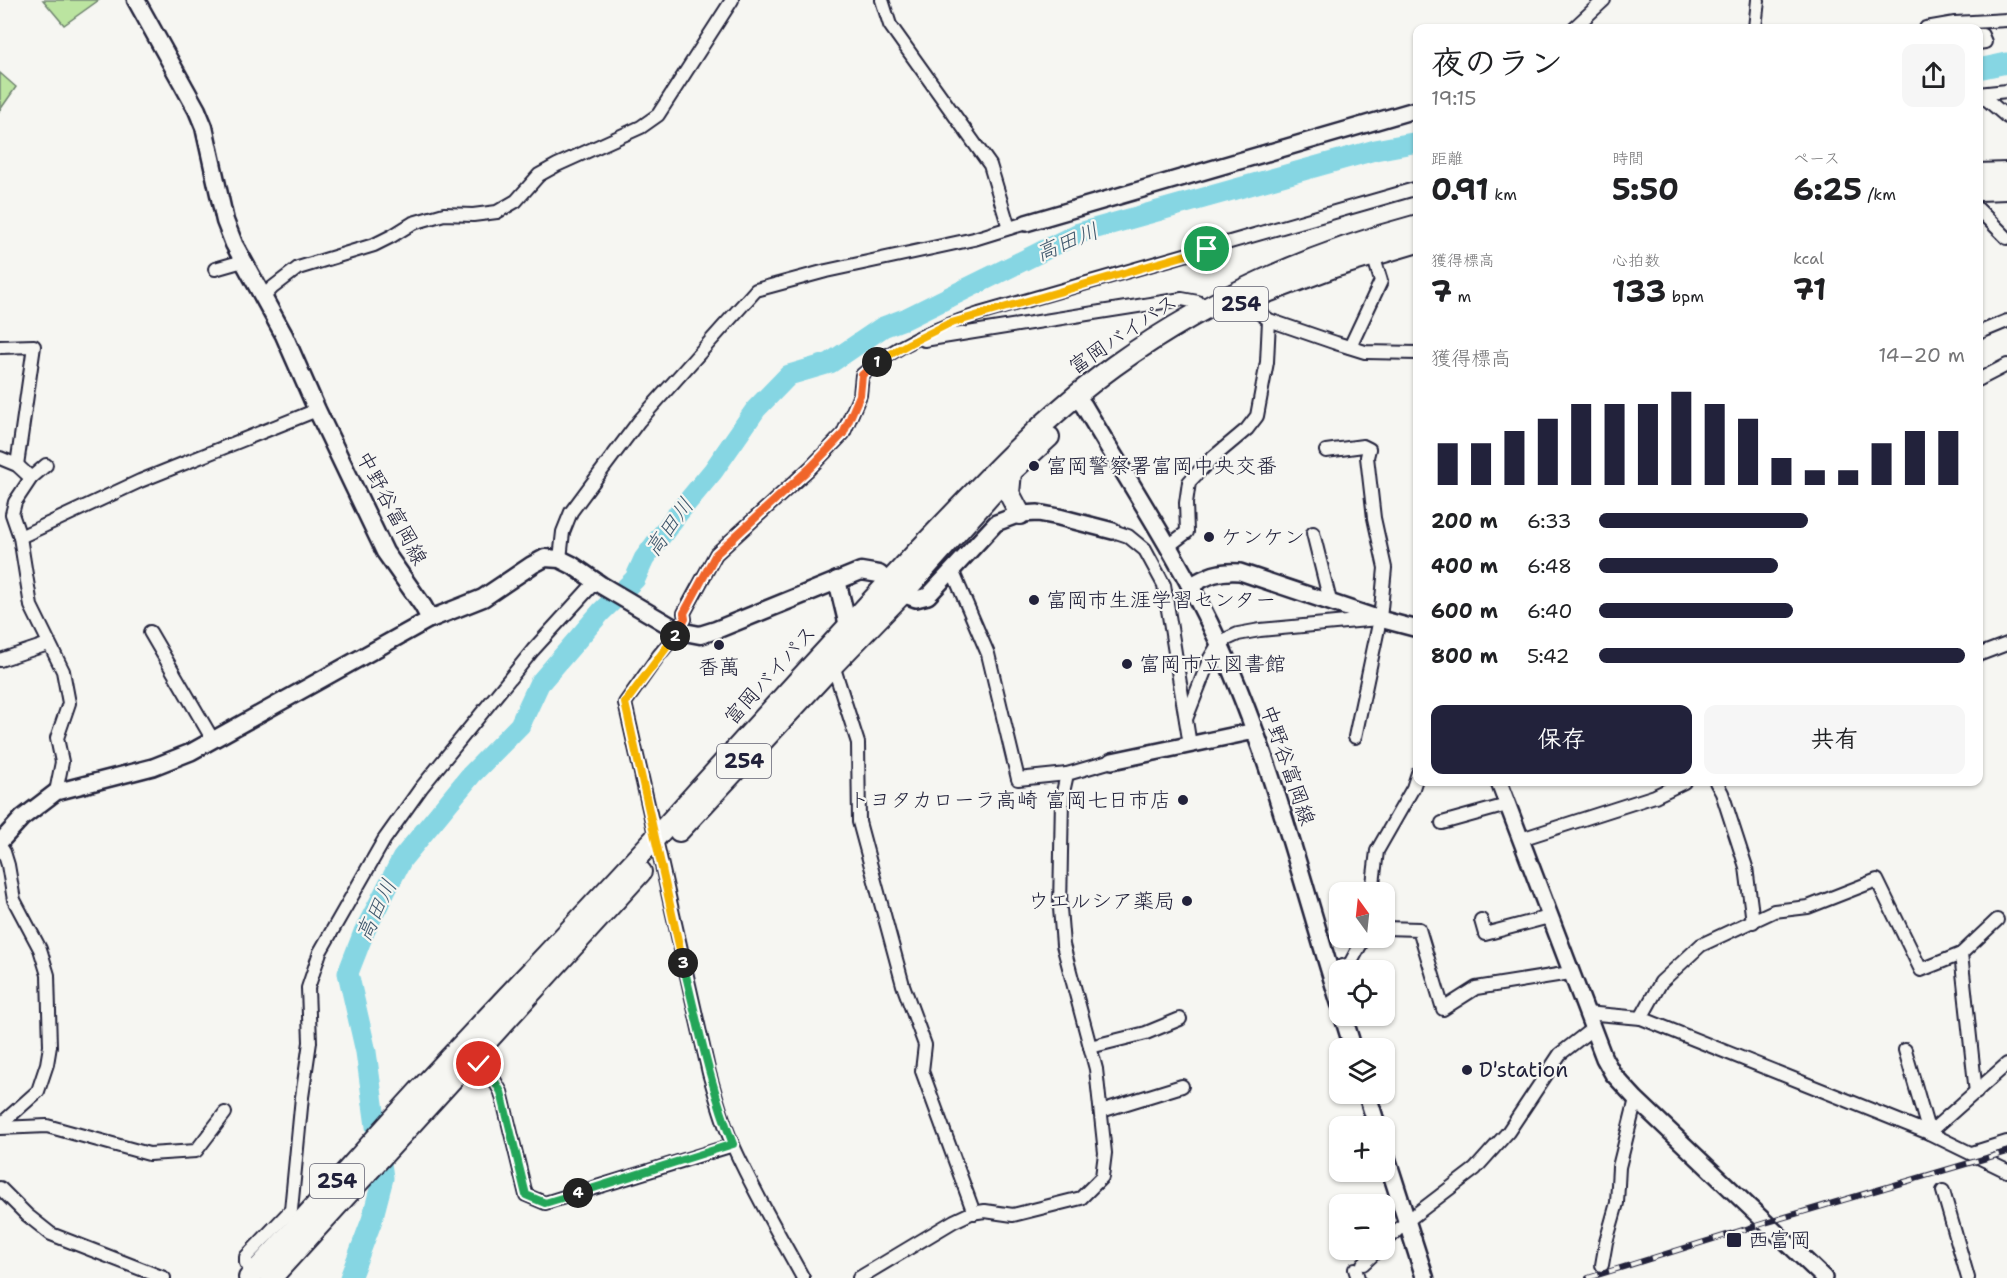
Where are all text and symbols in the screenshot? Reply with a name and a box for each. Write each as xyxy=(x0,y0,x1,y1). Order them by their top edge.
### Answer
text: 夜のラン xyxy=(1431,40,1563,85)
button: share xyxy=(1902,44,1965,107)
text: 19:15 xyxy=(1431,85,1477,111)
text: 距離 xyxy=(1431,148,1463,169)
text: 時間 xyxy=(1612,148,1644,169)
text: ペース xyxy=(1793,148,1840,169)
text: 0.91 xyxy=(1431,169,1489,210)
text: 5:50 xyxy=(1612,169,1679,210)
text: 6:25 xyxy=(1793,169,1862,210)
text: km xyxy=(1489,184,1517,205)
text: /km xyxy=(1862,184,1896,205)
water label: 高田川 xyxy=(1031,216,1103,268)
pin xyxy=(1181,223,1232,274)
icon: arrive xyxy=(1190,232,1223,265)
text: kcal xyxy=(1793,248,1824,269)
text: 獲得標高 xyxy=(1431,250,1495,271)
text: 心拍数 xyxy=(1612,250,1660,271)
text: 71 xyxy=(1793,269,1826,310)
text: 7 xyxy=(1431,271,1452,312)
text: 133 xyxy=(1612,271,1666,312)
text: m xyxy=(1452,286,1471,307)
text: bpm xyxy=(1666,286,1704,307)
street label: 富岡バイパス xyxy=(1063,287,1183,381)
road number: 254 xyxy=(1214,287,1268,321)
text: 14–20 m xyxy=(1878,342,1965,368)
text: 獲得標高 xyxy=(1431,345,1511,371)
pin: 1 xyxy=(862,347,892,377)
text: 1 xyxy=(873,351,881,372)
street label: 中野谷富岡線 xyxy=(350,446,434,570)
place label: 富岡警察署富岡中央交番 xyxy=(1046,452,1277,480)
marker: 富岡警察署富岡中央交番 xyxy=(1027,459,1041,473)
water label: 高田川 xyxy=(638,492,700,562)
text: 200 m xyxy=(1431,508,1498,534)
text: 6:33 xyxy=(1527,508,1572,534)
place label: ケンケン xyxy=(1221,523,1305,551)
marker: ケンケン xyxy=(1202,530,1216,544)
text: 400 m xyxy=(1431,553,1498,579)
text: 6:48 xyxy=(1527,553,1572,579)
place label: 富岡市生涯学習センター xyxy=(1046,586,1276,614)
marker: 富岡市生涯学習センター xyxy=(1027,593,1041,607)
text: 600 m xyxy=(1431,598,1498,624)
text: 6:40 xyxy=(1527,598,1572,624)
street label: 富岡バイパス xyxy=(718,619,822,731)
pin: 2 xyxy=(660,621,690,651)
text: 2 xyxy=(669,625,681,646)
marker: 香萬 xyxy=(712,638,726,652)
text: 800 m xyxy=(1431,643,1498,669)
text: 5:42 xyxy=(1527,643,1569,669)
place label: 富岡市立図書館 xyxy=(1139,650,1286,678)
place label: 香萬 xyxy=(698,653,740,681)
marker: 富岡市立図書館 xyxy=(1120,657,1134,671)
street label: 中野谷富岡線 xyxy=(1254,701,1322,829)
button: 保存 xyxy=(1431,705,1692,774)
button: 共有 xyxy=(1704,705,1965,774)
road number: 254 xyxy=(717,744,771,778)
place label: トヨタカローラ高崎 富岡七日市店 xyxy=(849,786,1171,814)
marker: トヨタカローラ高崎 富岡七日市店 xyxy=(1176,793,1190,807)
water label: 高田川 xyxy=(348,874,404,946)
north arrow xyxy=(1329,882,1395,948)
map controls xyxy=(1329,882,1395,1260)
place label: ウエルシア薬局 xyxy=(1028,887,1175,915)
marker: ウエルシア薬局 xyxy=(1180,894,1194,908)
pin: 3 xyxy=(668,948,698,978)
text: 3 xyxy=(677,952,689,973)
button: locate xyxy=(1329,960,1395,1026)
pin xyxy=(453,1038,504,1089)
button: layers xyxy=(1329,1038,1395,1104)
icon: check xyxy=(462,1047,495,1080)
place label: D'station xyxy=(1479,1056,1568,1084)
marker: D'station xyxy=(1460,1063,1474,1077)
button: + xyxy=(1329,1116,1395,1182)
road number: 254 xyxy=(310,1164,364,1198)
pin: 4 xyxy=(563,1178,593,1208)
text: 4 xyxy=(572,1182,584,1203)
button: − xyxy=(1329,1194,1395,1260)
place label: 西富岡 xyxy=(1748,1226,1811,1254)
marker: 西富岡 xyxy=(1725,1231,1743,1249)

